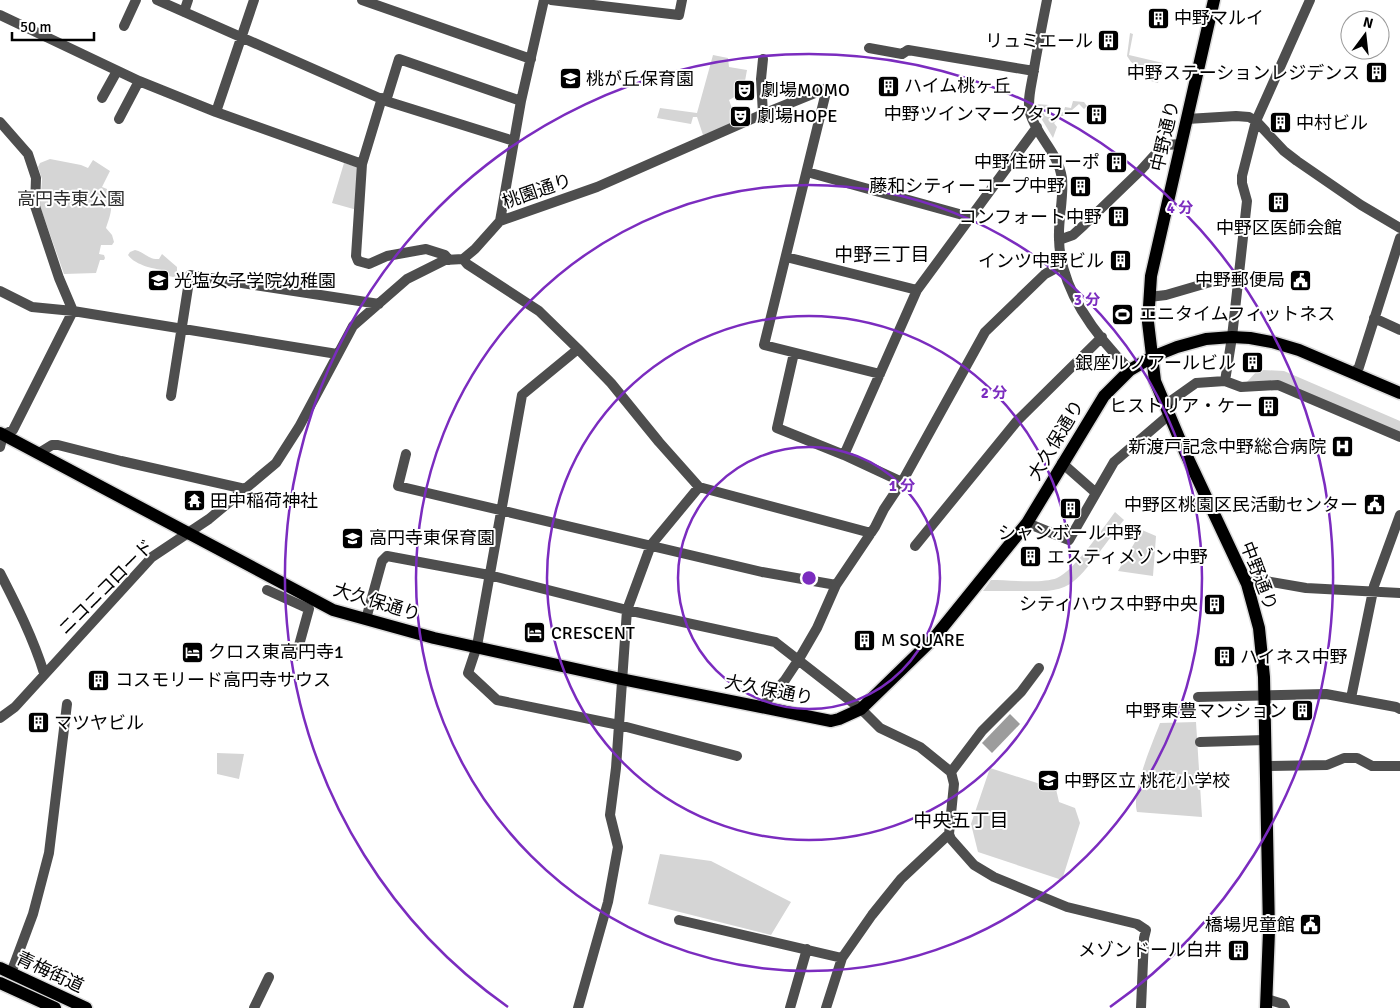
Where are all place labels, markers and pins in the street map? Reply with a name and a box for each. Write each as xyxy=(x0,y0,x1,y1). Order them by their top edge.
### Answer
building icon: 中野マルイ xyxy=(1146,6,1170,30)
place label: 中野マルイ xyxy=(1174,7,1264,29)
building icon: リュミエール xyxy=(1097,29,1121,53)
place label: リュミエール xyxy=(985,30,1093,52)
building icon: 中野ステーションレジデンス xyxy=(1364,61,1388,85)
place label: 中野ステーションレジデンス xyxy=(1127,62,1360,84)
school or university icon: 桃が丘保育園 xyxy=(558,67,582,91)
place label: 桃が丘保育園 xyxy=(586,68,694,90)
building icon: ハイム桃ヶ丘 xyxy=(876,74,900,98)
place label: ハイム桃ヶ丘 xyxy=(904,75,1011,97)
theatre icon: 劇場MOMO xyxy=(733,78,757,102)
place label: 劇場MOMO xyxy=(761,79,850,101)
building icon: 中野ツインマークタワー xyxy=(1085,102,1109,126)
place label: 中野ツインマークタワー xyxy=(884,103,1081,125)
theatre icon: 劇場HOPE xyxy=(729,104,753,128)
place label: 劇場HOPE xyxy=(757,105,837,127)
building icon: 中村ビル xyxy=(1268,111,1292,135)
place label: 中村ビル xyxy=(1296,112,1368,134)
building icon: 中野住研コーポ xyxy=(1104,150,1128,174)
place label: 中野住研コーポ xyxy=(974,151,1100,173)
building icon: 藤和シティーコープ中野 xyxy=(1069,174,1093,198)
place label: 藤和シティーコープ中野 xyxy=(869,175,1065,197)
building icon: 中野区医師会館 xyxy=(1267,191,1291,215)
building icon: コンフォート中野 xyxy=(1106,205,1130,229)
place label: コンフォート中野 xyxy=(959,206,1102,228)
place label: 中野区医師会館 xyxy=(1216,217,1342,239)
building icon: インツ中野ビル xyxy=(1108,249,1132,273)
place label: インツ中野ビル xyxy=(978,250,1104,272)
public building icon: 中野郵便局 xyxy=(1289,268,1313,292)
school or university icon: 光塩女子学院幼稚園 xyxy=(146,269,170,293)
place label: 中野郵便局 xyxy=(1195,269,1285,291)
place label: 光塩女子学院幼稚園 xyxy=(174,270,336,292)
sports icon: エニタイムフィットネス xyxy=(1111,302,1135,326)
place label: エニタイムフィットネス xyxy=(1139,303,1335,325)
building icon: 銀座ルノアールビル xyxy=(1240,351,1264,375)
place label: 銀座ルノアールビル xyxy=(1075,352,1236,374)
building icon: ヒストリア・ケー xyxy=(1257,394,1281,418)
place label: ヒストリア・ケー xyxy=(1109,395,1253,417)
hospital icon: 新渡戸記念中野総合病院 xyxy=(1330,435,1354,459)
place label: 新渡戸記念中野総合病院 xyxy=(1128,436,1326,458)
temple icon: 田中稲荷神社 xyxy=(182,489,206,513)
place label: 田中稲荷神社 xyxy=(210,490,318,512)
public building icon: 中野区桃園区民活動センター xyxy=(1362,493,1386,517)
place label: 中野区桃園区民活動センター xyxy=(1124,494,1358,516)
building icon: シャンボール中野 xyxy=(1058,496,1082,520)
place label: シャンボール中野 xyxy=(998,522,1142,544)
school or university icon: 高円寺東保育園 xyxy=(341,526,365,550)
place label: 高円寺東保育園 xyxy=(369,527,495,549)
building icon: エスティメゾン中野 xyxy=(1019,545,1043,569)
place label: エスティメゾン中野 xyxy=(1047,546,1208,568)
centre of rings xyxy=(800,569,818,587)
building icon: シティハウス中野中央 xyxy=(1202,592,1226,616)
place label: シティハウス中野中央 xyxy=(1019,593,1198,615)
hotel icon: CRESCENT xyxy=(523,621,547,645)
place label: CRESCENT xyxy=(551,622,635,644)
building icon: M SQUARE xyxy=(853,628,877,652)
place label: M SQUARE xyxy=(881,629,965,651)
hotel icon: クロス東高円寺1 xyxy=(180,640,204,664)
place label: クロス東高円寺1 xyxy=(208,641,344,663)
building icon: ハイネス中野 xyxy=(1212,645,1236,669)
place label: ハイネス中野 xyxy=(1240,646,1348,668)
building icon: コスモリード高円寺サウス xyxy=(87,668,111,692)
place label: コスモリード高円寺サウス xyxy=(115,669,331,691)
building icon: 中野東豊マンション xyxy=(1291,699,1315,723)
place label: 中野東豊マンション xyxy=(1125,700,1287,722)
building icon: マツヤビル xyxy=(26,711,50,735)
place label: マツヤビル xyxy=(54,712,144,734)
school or university icon: 中野区立 桃花小学校 xyxy=(1036,769,1060,793)
place label: 中野区立 桃花小学校 xyxy=(1064,770,1230,792)
public building icon: 橋場児童館 xyxy=(1299,913,1323,937)
place label: 橋場児童館 xyxy=(1205,914,1295,936)
building icon: メゾンドール白井 xyxy=(1226,938,1250,962)
place label: メゾンドール白井 xyxy=(1078,939,1222,961)

